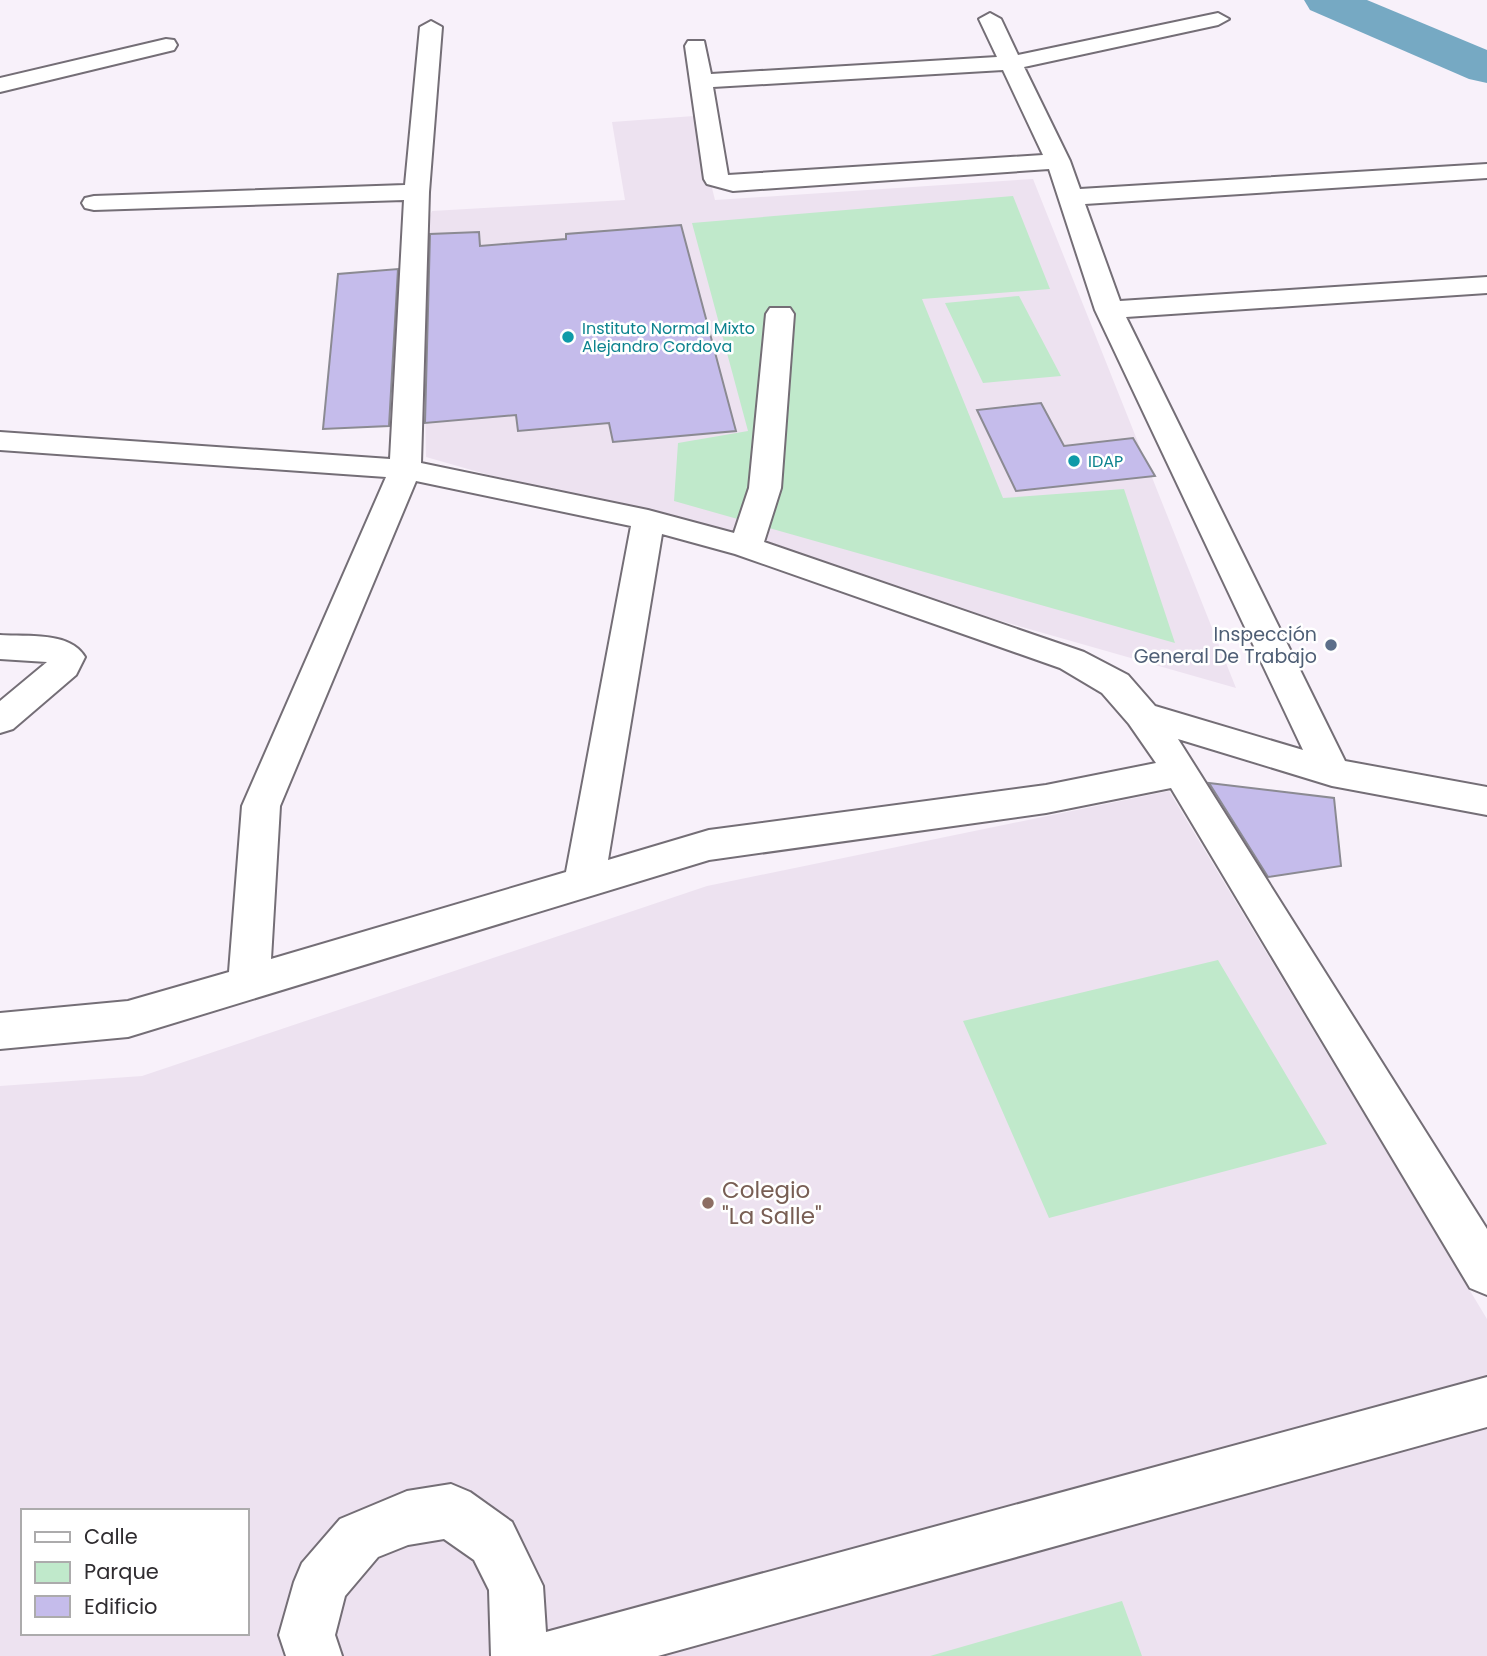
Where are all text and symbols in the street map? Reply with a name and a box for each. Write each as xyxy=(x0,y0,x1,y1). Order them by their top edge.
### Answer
place label: Instituto Normal Mixto Alejandro Cordova xyxy=(582,317,755,358)
marker: Instituto Normal Mixto Alejandro Cordova xyxy=(560,329,576,345)
place label: IDAP xyxy=(1088,450,1123,473)
marker: IDAP xyxy=(1066,453,1082,469)
place label: Inspección General De Trabajo xyxy=(1134,621,1317,670)
marker: Inspección General De Trabajo xyxy=(1323,637,1339,653)
place label: Colegio "La Salle" xyxy=(722,1174,822,1232)
marker: Colegio "La Salle" xyxy=(700,1195,716,1211)
legend xyxy=(21,1509,248,1635)
text: Calle xyxy=(84,1522,138,1551)
text: Parque xyxy=(84,1557,159,1586)
text: Edificio xyxy=(84,1592,158,1621)

